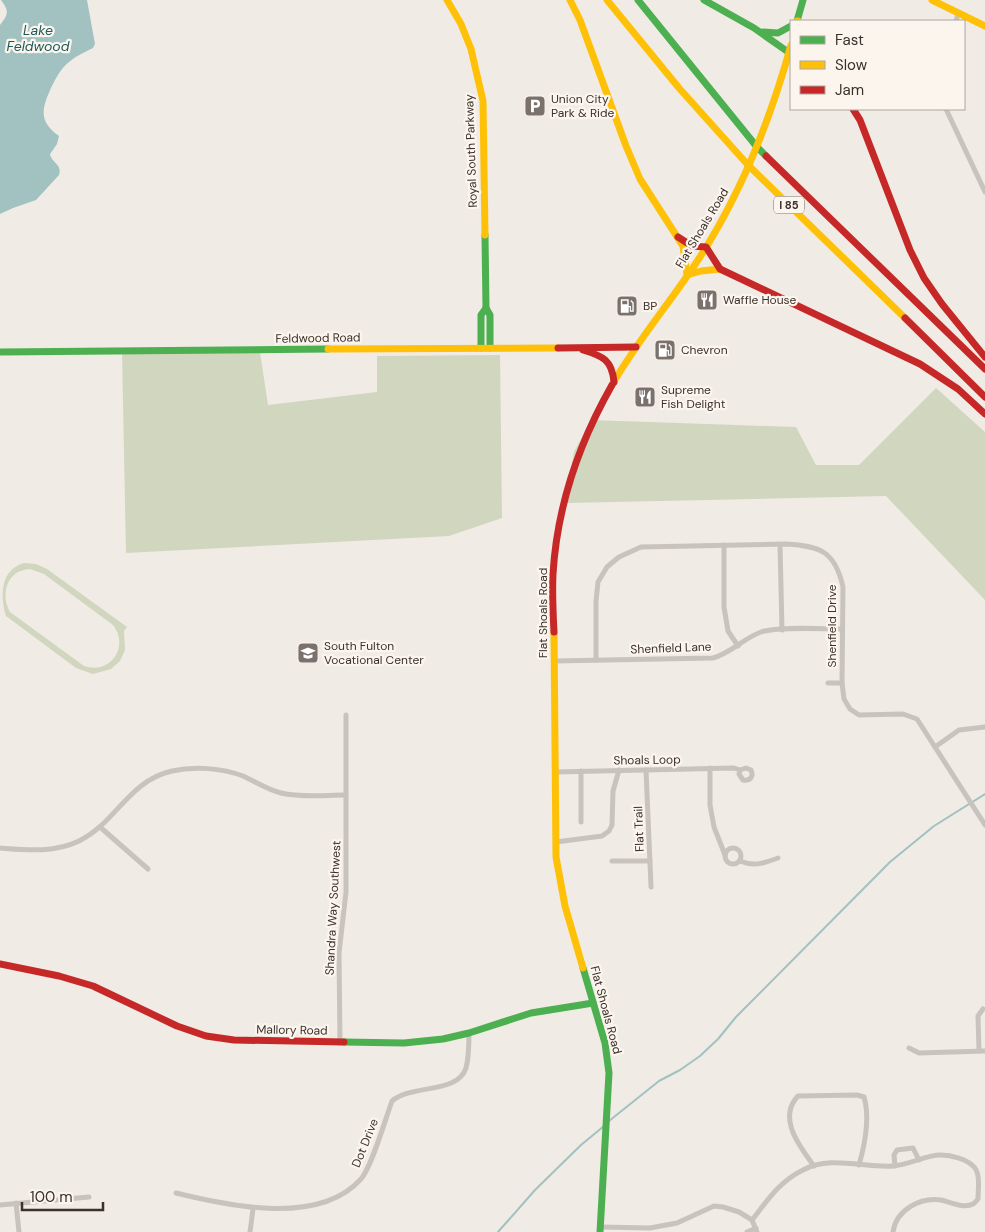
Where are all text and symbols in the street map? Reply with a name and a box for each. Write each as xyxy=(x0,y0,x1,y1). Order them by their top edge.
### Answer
legend xyxy=(790,20,965,110)
water label: Lake Feldwood xyxy=(7,21,70,55)
text: Fast xyxy=(835,30,864,50)
text: Slow xyxy=(835,55,868,75)
text: Jam xyxy=(835,80,864,100)
place label: Union City Park & Ride xyxy=(551,91,614,121)
street label: Royal South Parkway xyxy=(461,94,481,208)
parking icon: Union City Park & Ride xyxy=(523,94,547,118)
street label: Flat Shoals Road xyxy=(672,185,732,271)
road number: I 85 xyxy=(774,196,804,214)
restaurant icon: Waffle House xyxy=(695,288,719,312)
place label: Waffle House xyxy=(723,292,797,308)
fuel station icon: BP xyxy=(615,294,639,318)
place label: BP xyxy=(643,298,657,314)
street label: Feldwood Road xyxy=(275,329,361,347)
fuel station icon: Chevron xyxy=(653,338,677,362)
place label: Chevron xyxy=(681,342,728,358)
place label: Supreme Fish Delight xyxy=(661,382,726,412)
restaurant icon: Supreme Fish Delight xyxy=(633,385,657,409)
street label: Flat Shoals Road xyxy=(535,568,551,658)
street label: Shenfield Drive xyxy=(824,584,840,667)
place label: South Fulton Vocational Center xyxy=(324,638,424,668)
street label: Shenfield Lane xyxy=(630,639,712,657)
school or university icon: South Fulton Vocational Center xyxy=(296,641,320,665)
street label: Shoals Loop xyxy=(613,751,681,769)
street label: Flat Trail xyxy=(630,806,648,852)
street label: Shandra Way Southwest xyxy=(321,840,345,976)
street label: Flat Shoals Road xyxy=(587,964,625,1056)
street label: Mallory Road xyxy=(256,1021,328,1039)
street label: Dot Drive xyxy=(348,1116,382,1170)
scale bar xyxy=(22,1180,104,1212)
text: 100 m xyxy=(30,1187,73,1207)

